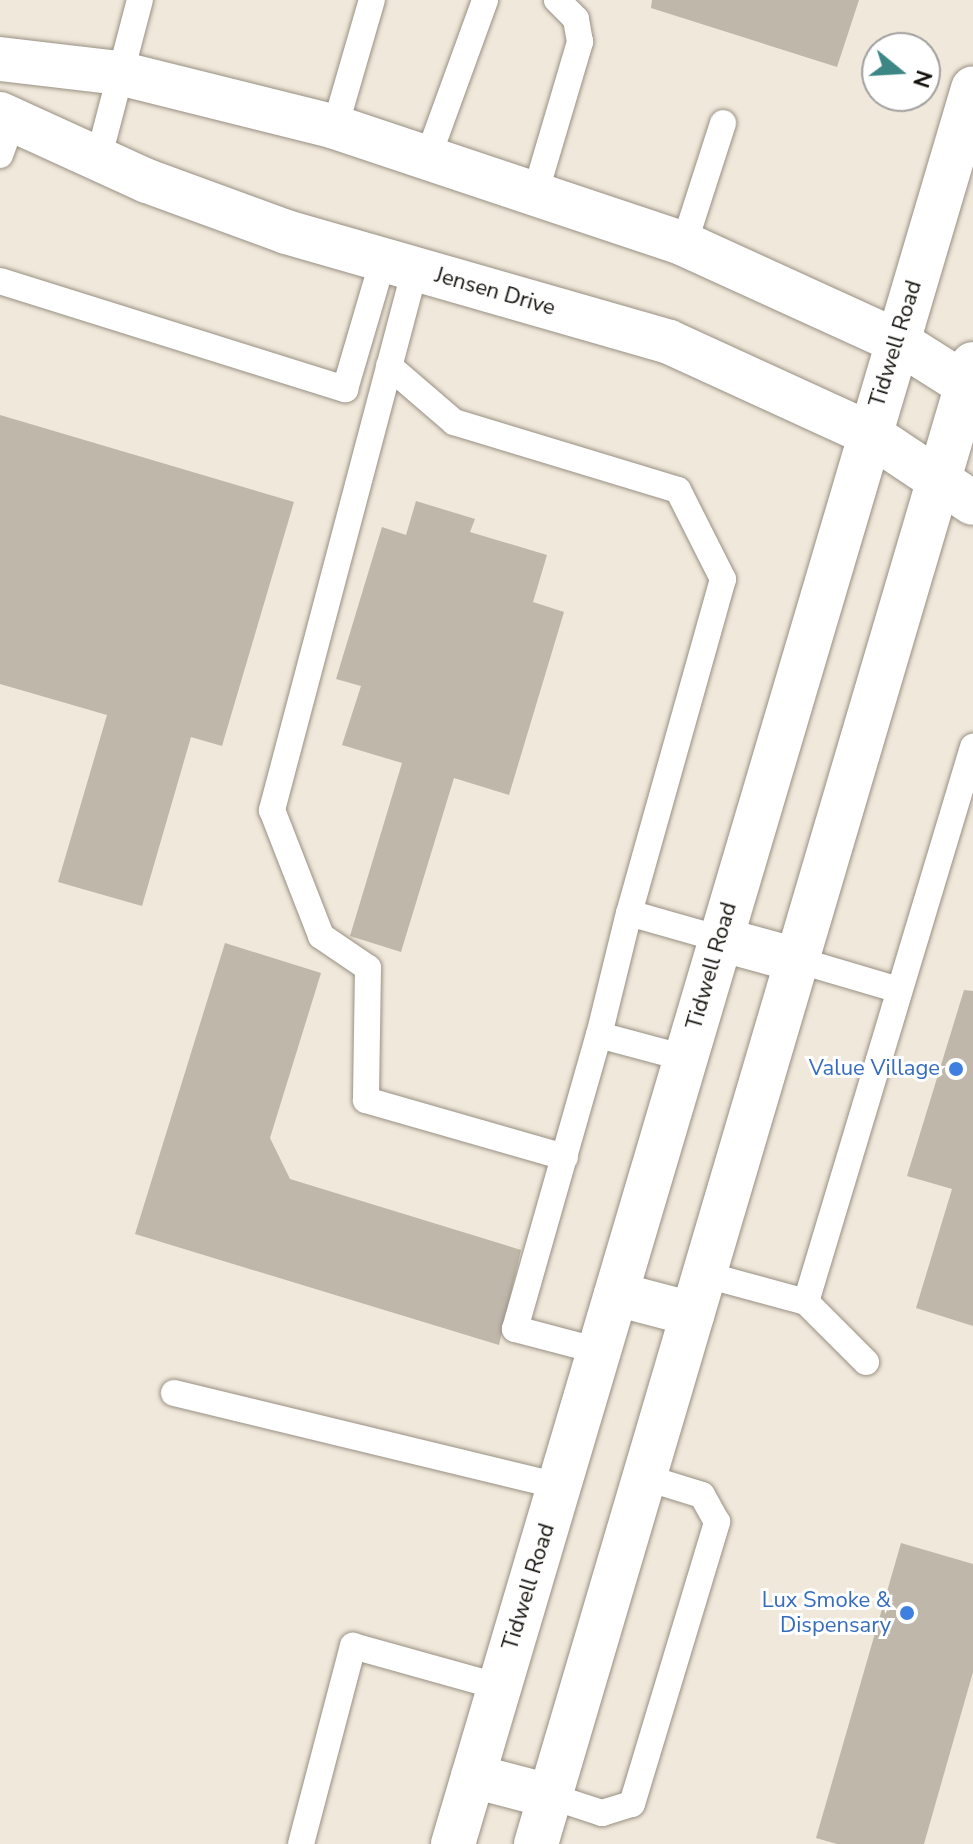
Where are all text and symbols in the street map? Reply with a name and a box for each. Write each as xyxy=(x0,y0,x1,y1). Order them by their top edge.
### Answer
north arrow xyxy=(861,32,941,112)
text: N xyxy=(905,66,939,91)
street label: Jensen Drive xyxy=(432,262,558,322)
street label: Tidwell Road xyxy=(864,277,928,411)
street label: Tidwell Road xyxy=(681,899,743,1033)
place label: Value Village xyxy=(809,1056,940,1082)
marker: Value Village xyxy=(947,1060,965,1078)
street label: Tidwell Road xyxy=(497,1520,561,1654)
place label: Lux Smoke & Dispensary xyxy=(762,1587,891,1638)
marker: Lux Smoke & Dispensary xyxy=(898,1604,916,1622)

